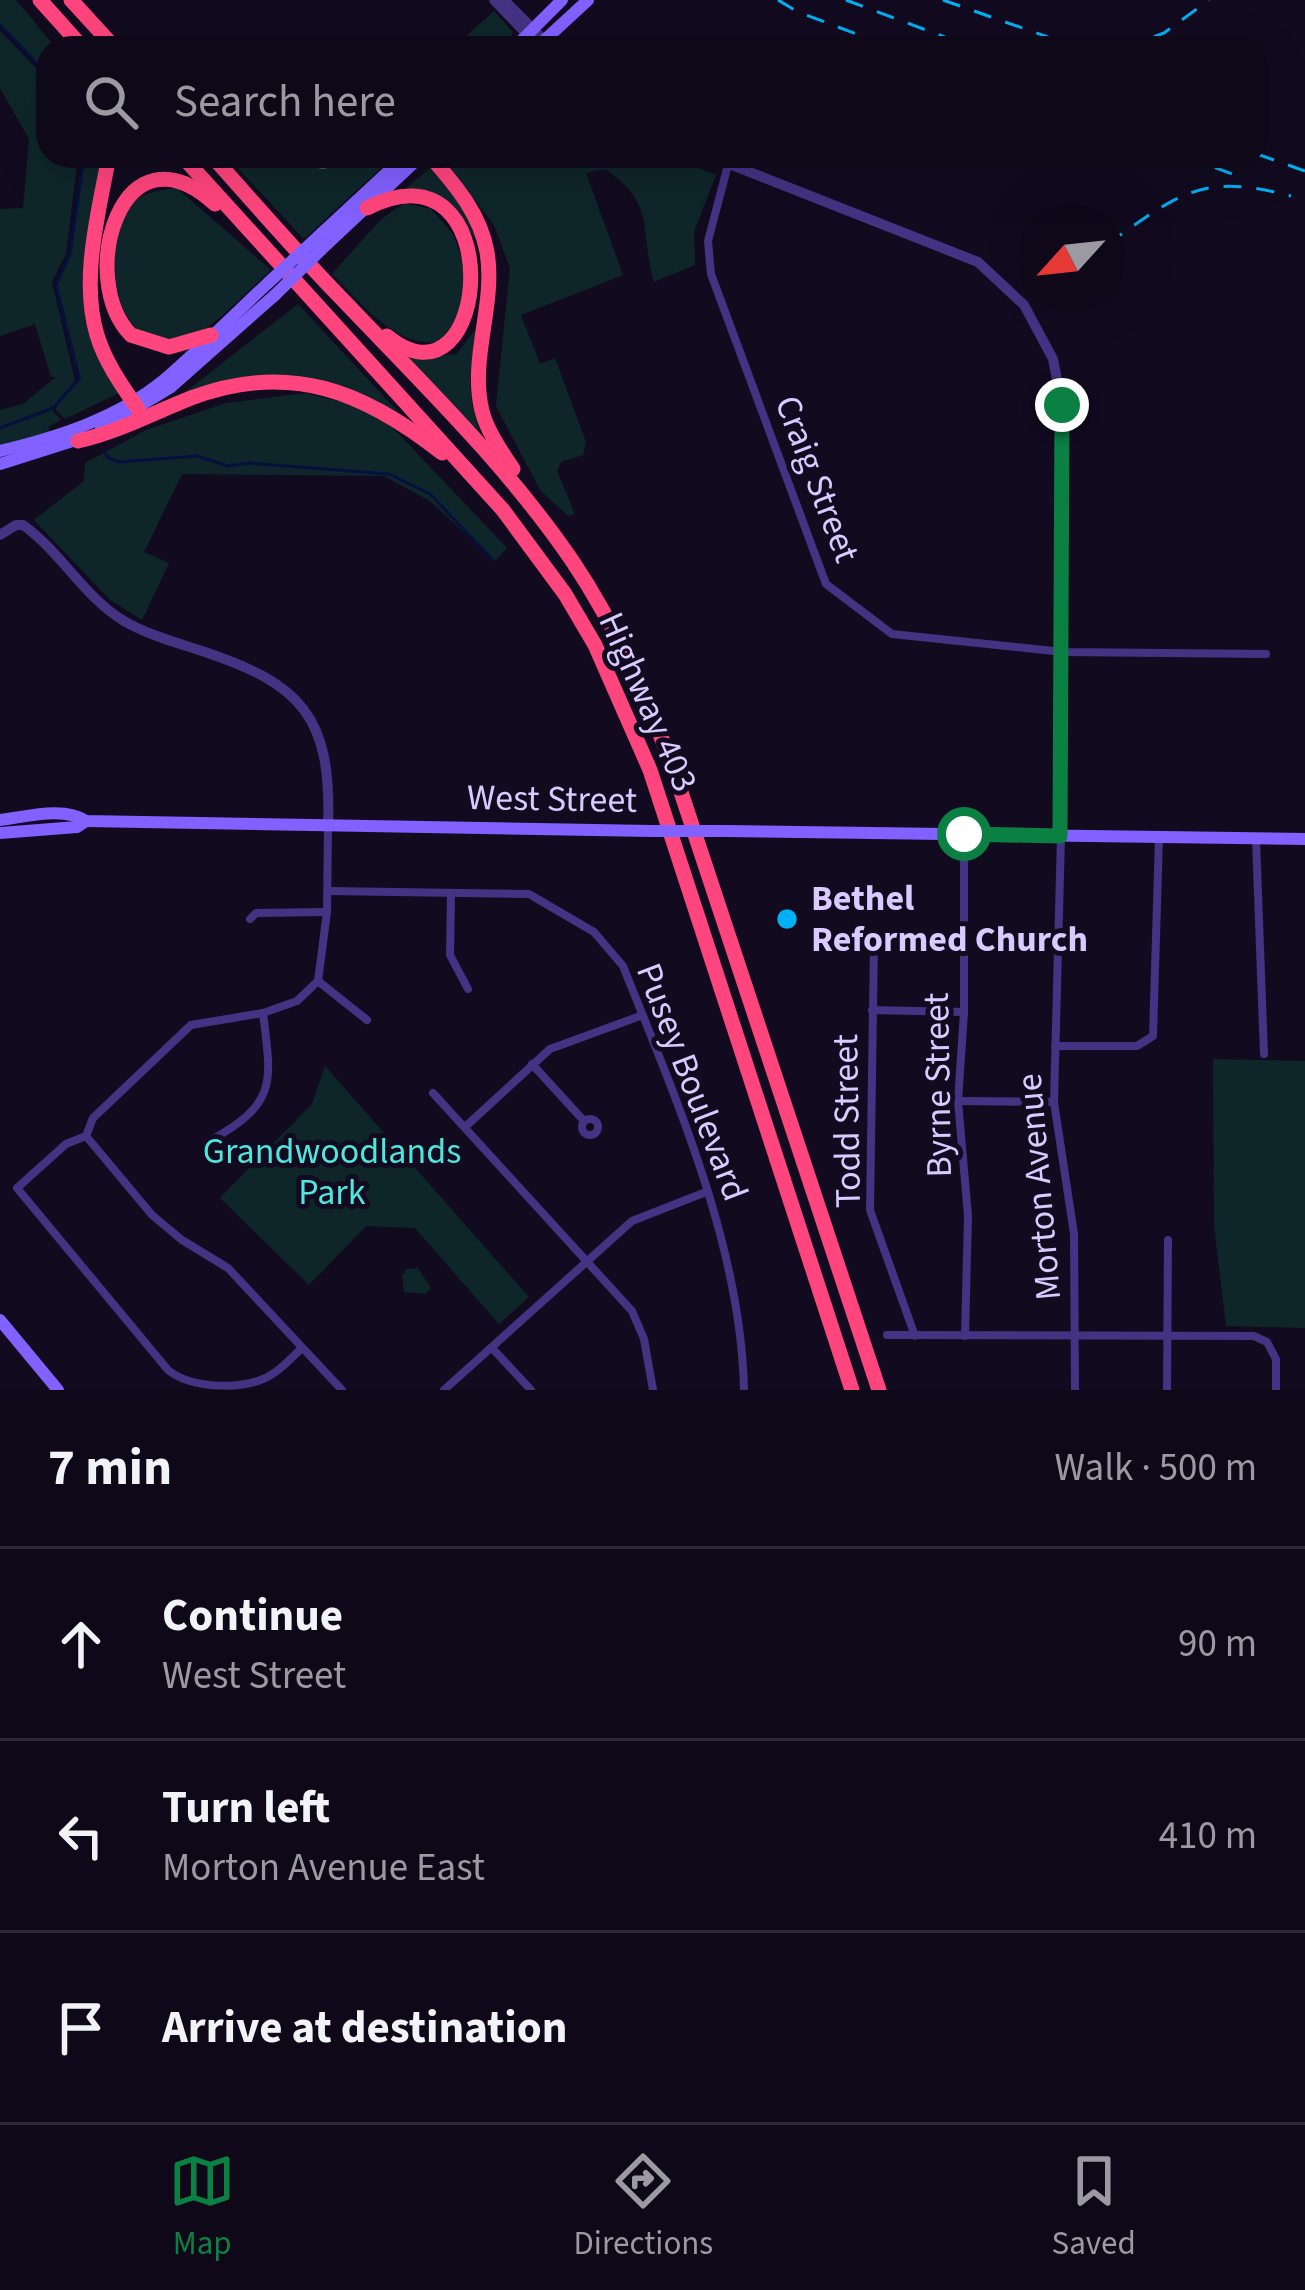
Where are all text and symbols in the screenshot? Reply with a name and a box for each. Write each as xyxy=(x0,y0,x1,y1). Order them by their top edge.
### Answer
search box xyxy=(36,36,1269,168)
icon: search xyxy=(78,69,144,135)
text: Search here xyxy=(174,70,396,134)
north arrow xyxy=(1017,204,1125,312)
route end xyxy=(1035,378,1089,432)
street label: Craig Street xyxy=(762,388,872,570)
street label: Highway 403 xyxy=(586,604,710,800)
street label: West Street xyxy=(467,772,637,826)
route start xyxy=(937,807,991,861)
place label: Bethel Reformed Church xyxy=(811,873,1088,965)
marker: Bethel Reformed Church xyxy=(774,906,800,932)
street label: Pusey Boulevard xyxy=(623,956,761,1208)
street label: Byrne Street xyxy=(911,992,965,1178)
street label: Todd Street xyxy=(820,1034,874,1208)
street label: Morton Avenue xyxy=(1004,1072,1074,1302)
park label: Grandwoodlands Park xyxy=(203,1126,461,1218)
text: 7 min xyxy=(48,1432,172,1504)
text: Walk · 500 m xyxy=(1054,1440,1257,1496)
text: Continue xyxy=(162,1584,343,1648)
icon: ahead xyxy=(48,1611,114,1677)
text: 90 m xyxy=(1178,1616,1257,1672)
text: West Street xyxy=(162,1648,346,1704)
text: Turn left xyxy=(162,1776,330,1840)
icon: left xyxy=(48,1803,114,1869)
text: 410 m xyxy=(1159,1808,1257,1864)
text: Morton Avenue East xyxy=(162,1840,485,1896)
icon: arrive xyxy=(48,1995,114,2061)
text: Arrive at destination xyxy=(162,1996,567,2060)
tab: Map xyxy=(169,2148,235,2267)
tab: Directions xyxy=(574,2148,713,2267)
tab: Saved xyxy=(1052,2148,1136,2267)

